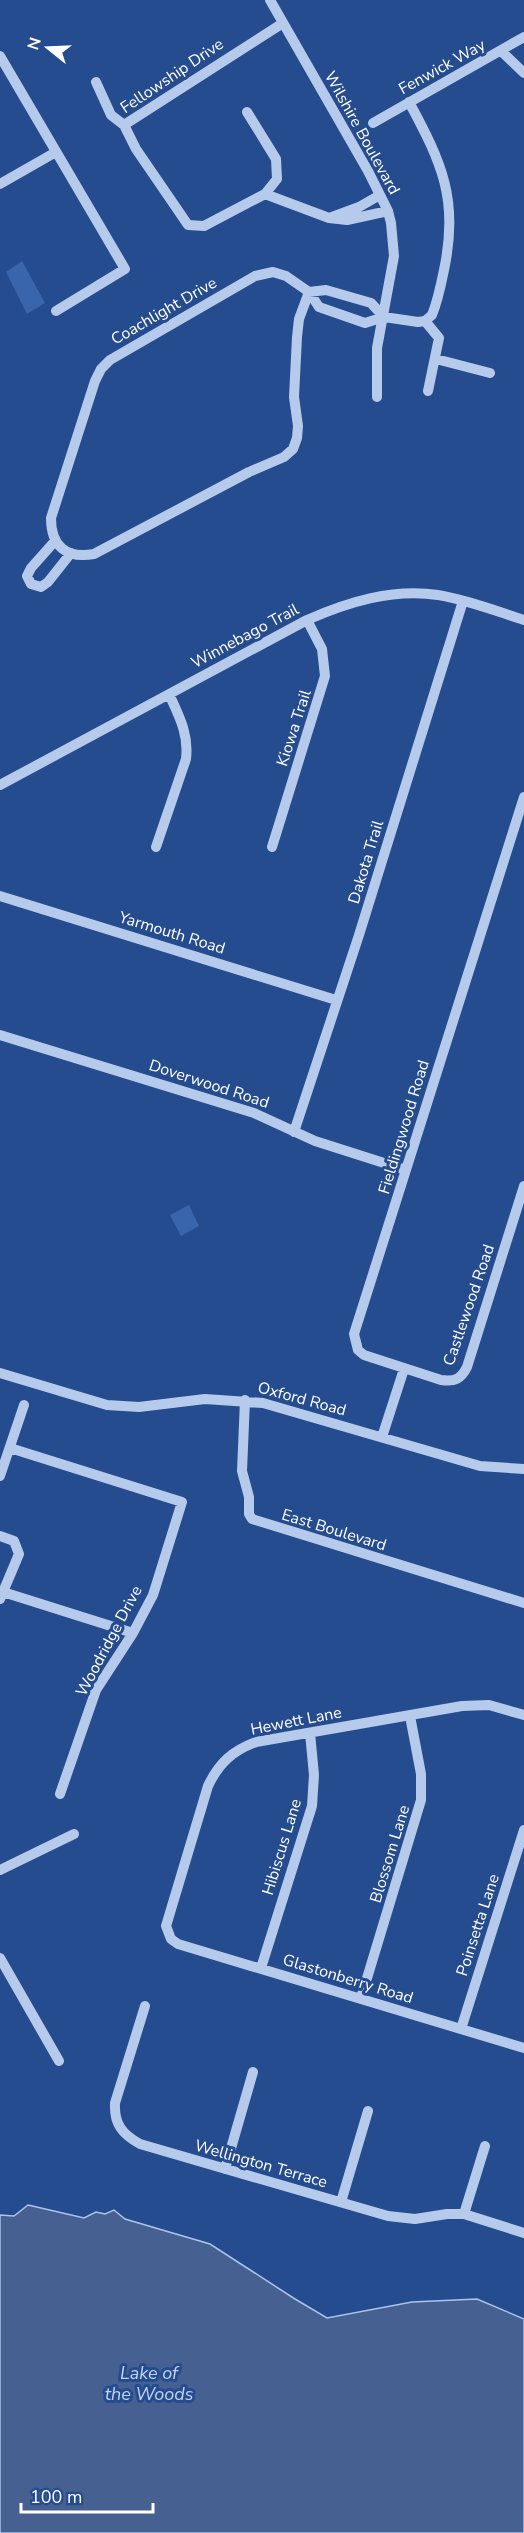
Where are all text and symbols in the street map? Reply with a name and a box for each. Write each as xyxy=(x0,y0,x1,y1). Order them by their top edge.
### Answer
north arrow xyxy=(18,18,78,78)
street label: Fellowship Drive xyxy=(116,33,228,119)
street label: Fenwick Way xyxy=(395,34,490,100)
text: N xyxy=(22,35,47,53)
street label: Wilshire Boulevard xyxy=(319,67,405,199)
street label: Coachlight Drive xyxy=(107,272,221,350)
street label: Winnebago Trail xyxy=(187,598,303,674)
street label: Kiowa Trail xyxy=(271,687,317,769)
street label: Dakota Trail xyxy=(343,817,389,906)
street label: Yarmouth Road xyxy=(115,906,228,960)
street label: Doverwood Road xyxy=(146,1054,272,1114)
street label: Fieldingwood Road xyxy=(373,1057,435,1197)
street label: Castlewood Road xyxy=(438,1241,500,1369)
street label: Oxford Road xyxy=(255,1377,349,1421)
street label: East Boulevard xyxy=(279,1504,389,1556)
street label: Woodridge Drive xyxy=(71,1582,147,1700)
street label: Hewett Lane xyxy=(249,1701,343,1741)
street label: Hibiscus Lane xyxy=(257,1796,307,1898)
street label: Blossom Lane xyxy=(365,1802,415,1906)
street label: Poinsetta Lane xyxy=(451,1871,505,1979)
street label: Glastonberry Road xyxy=(280,1949,416,2009)
street label: Wellington Terrace xyxy=(192,2135,330,2193)
water label: Lake of the Woods xyxy=(105,2361,193,2406)
scale bar xyxy=(21,2476,153,2514)
text: 100 m xyxy=(30,2485,82,2509)

